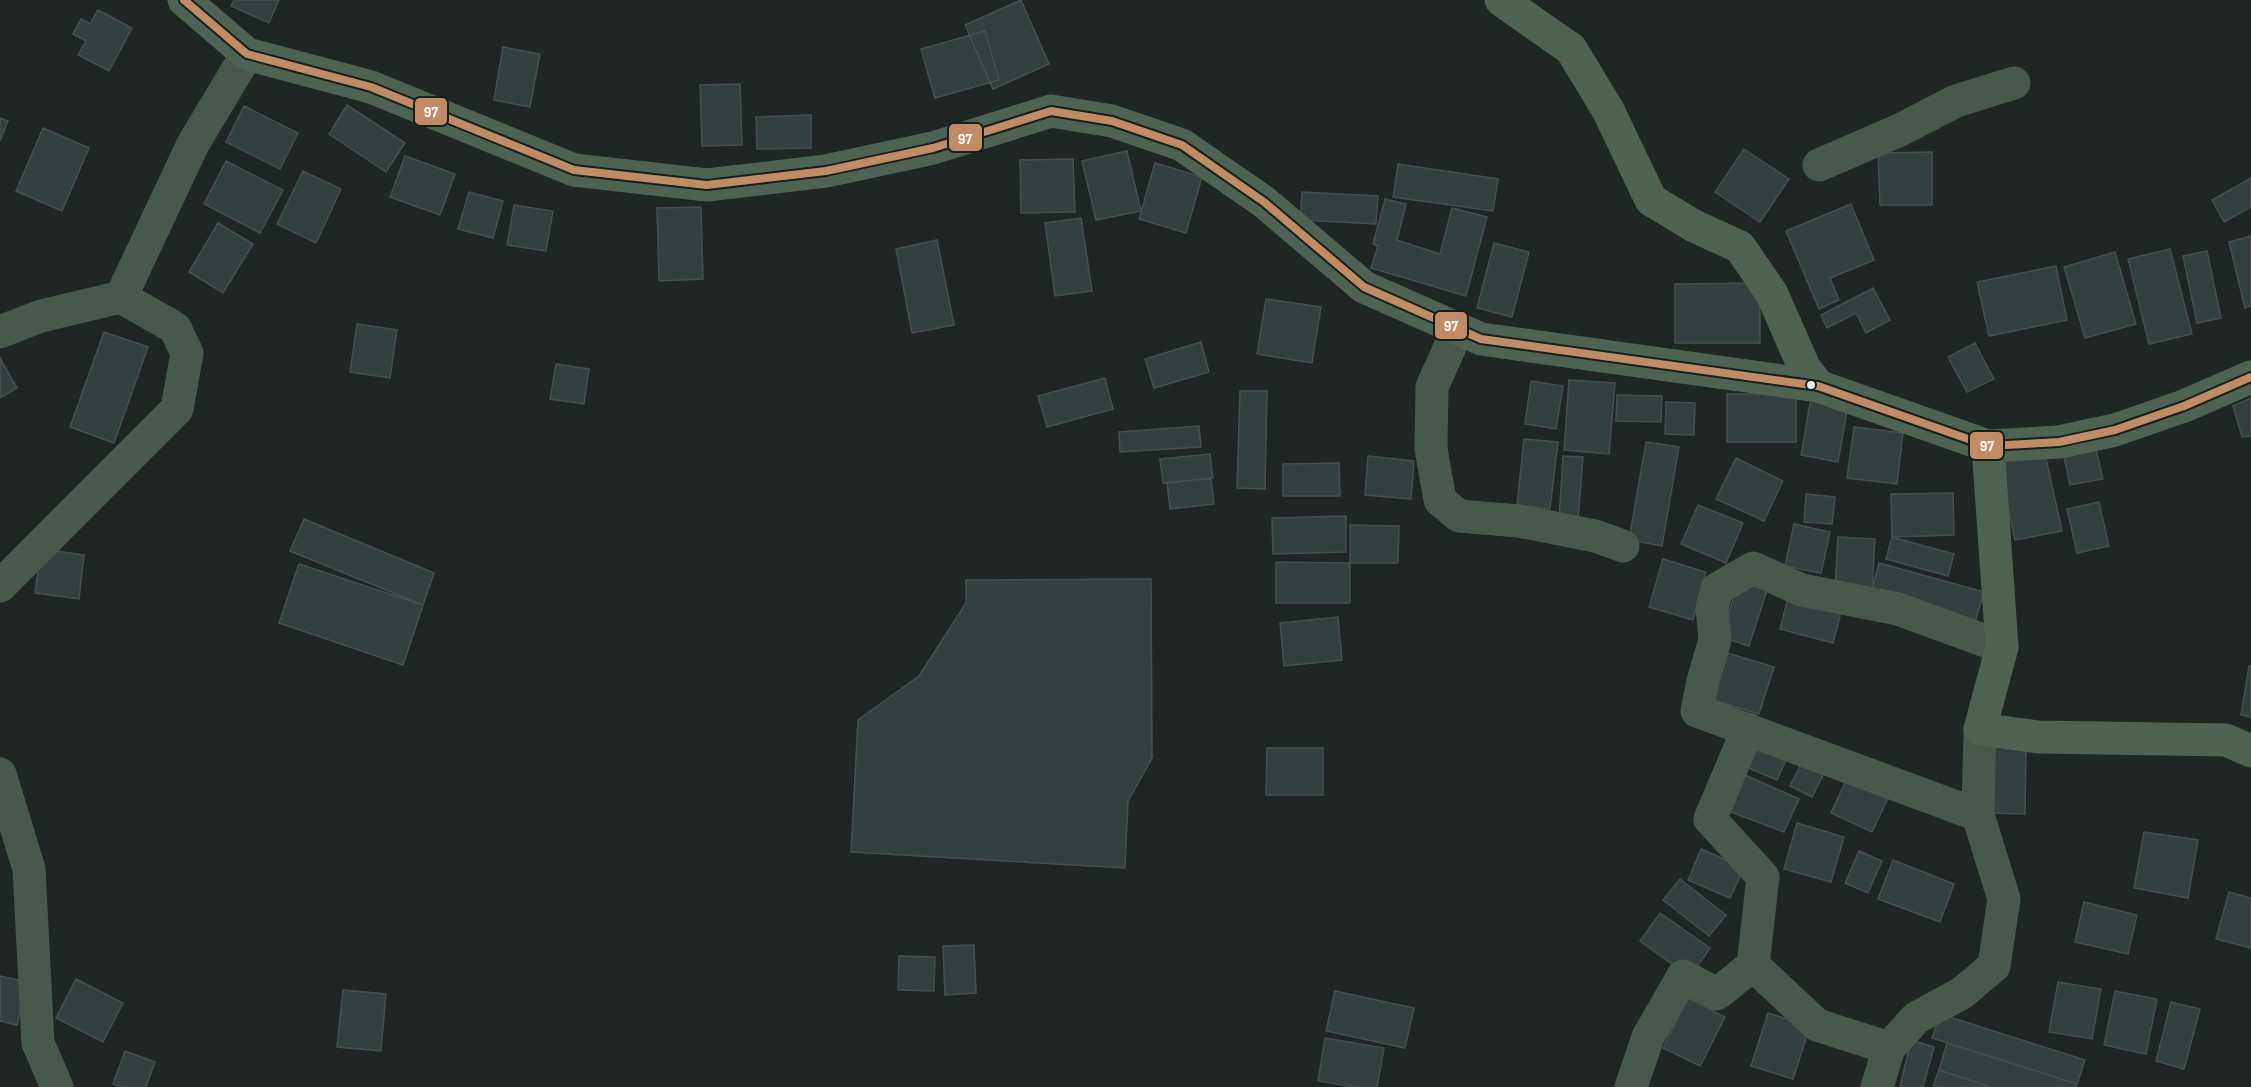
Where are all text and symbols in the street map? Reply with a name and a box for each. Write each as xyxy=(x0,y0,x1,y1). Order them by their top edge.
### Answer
line badge: 97 xyxy=(414,97,448,126)
text: 97 xyxy=(424,103,438,122)
line badge: 97 xyxy=(948,123,983,152)
text: 97 xyxy=(958,130,972,149)
line badge: 97 xyxy=(1434,311,1468,340)
text: 97 xyxy=(1444,317,1458,336)
unlabelled marker xyxy=(1805,379,1817,391)
line badge: 97 xyxy=(1969,431,2004,460)
text: 97 xyxy=(1980,437,1994,456)

